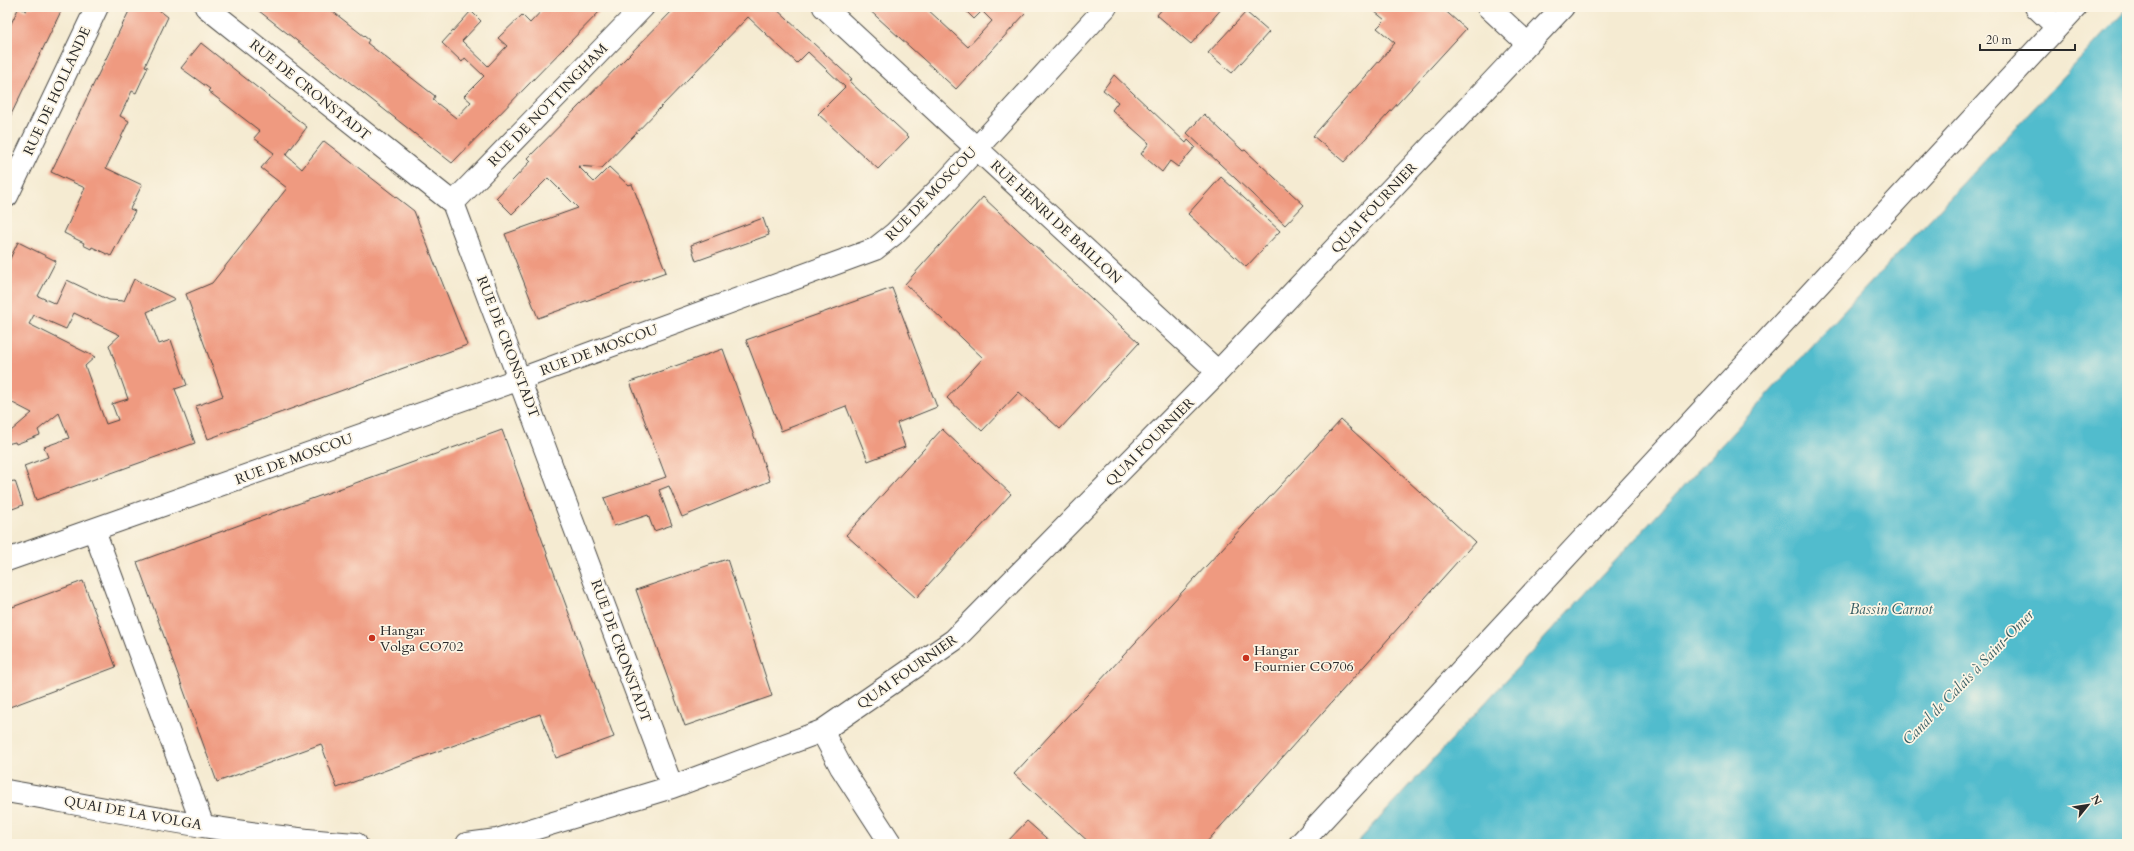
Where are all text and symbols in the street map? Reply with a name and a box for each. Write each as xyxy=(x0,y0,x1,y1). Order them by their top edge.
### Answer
street label: RUE DE HOLLANDE xyxy=(19,23,95,158)
scale bar xyxy=(1980,26,2075,52)
text: 20 m xyxy=(1986,32,2013,48)
street label: RUE DE CRONSTADT xyxy=(245,35,375,145)
street label: RUE DE NOTTINGHAM xyxy=(484,39,612,171)
street label: RUE DE MOSCOU xyxy=(881,142,981,245)
street label: RUE HENRI DE BAILLON xyxy=(986,156,1126,288)
street label: QUAI FOURNIER xyxy=(1327,158,1421,258)
street label: RUE DE CRONSTADT xyxy=(472,273,544,421)
street label: RUE DE MOSCOU xyxy=(538,320,661,380)
street label: QUAI FOURNIER xyxy=(1101,393,1199,491)
street label: RUE DE MOSCOU xyxy=(233,429,356,489)
street label: RUE DE CRONSTADT xyxy=(586,577,656,725)
water label: Bassin Carnot xyxy=(1849,599,1933,619)
water label: Canal de Calais à Saint-Omer xyxy=(1898,604,2039,749)
place label: Hangar Volga CO702 xyxy=(380,621,463,656)
street label: QUAI FOURNIER xyxy=(853,630,961,714)
marker: Hangar Volga CO702 xyxy=(367,633,377,643)
place label: Hangar Fournier CO706 xyxy=(1254,641,1354,676)
marker: Hangar Fournier CO706 xyxy=(1241,653,1251,663)
north arrow xyxy=(2068,785,2108,825)
street label: QUAI DE LA VOLGA xyxy=(62,791,204,835)
text: N xyxy=(2087,792,2105,809)

